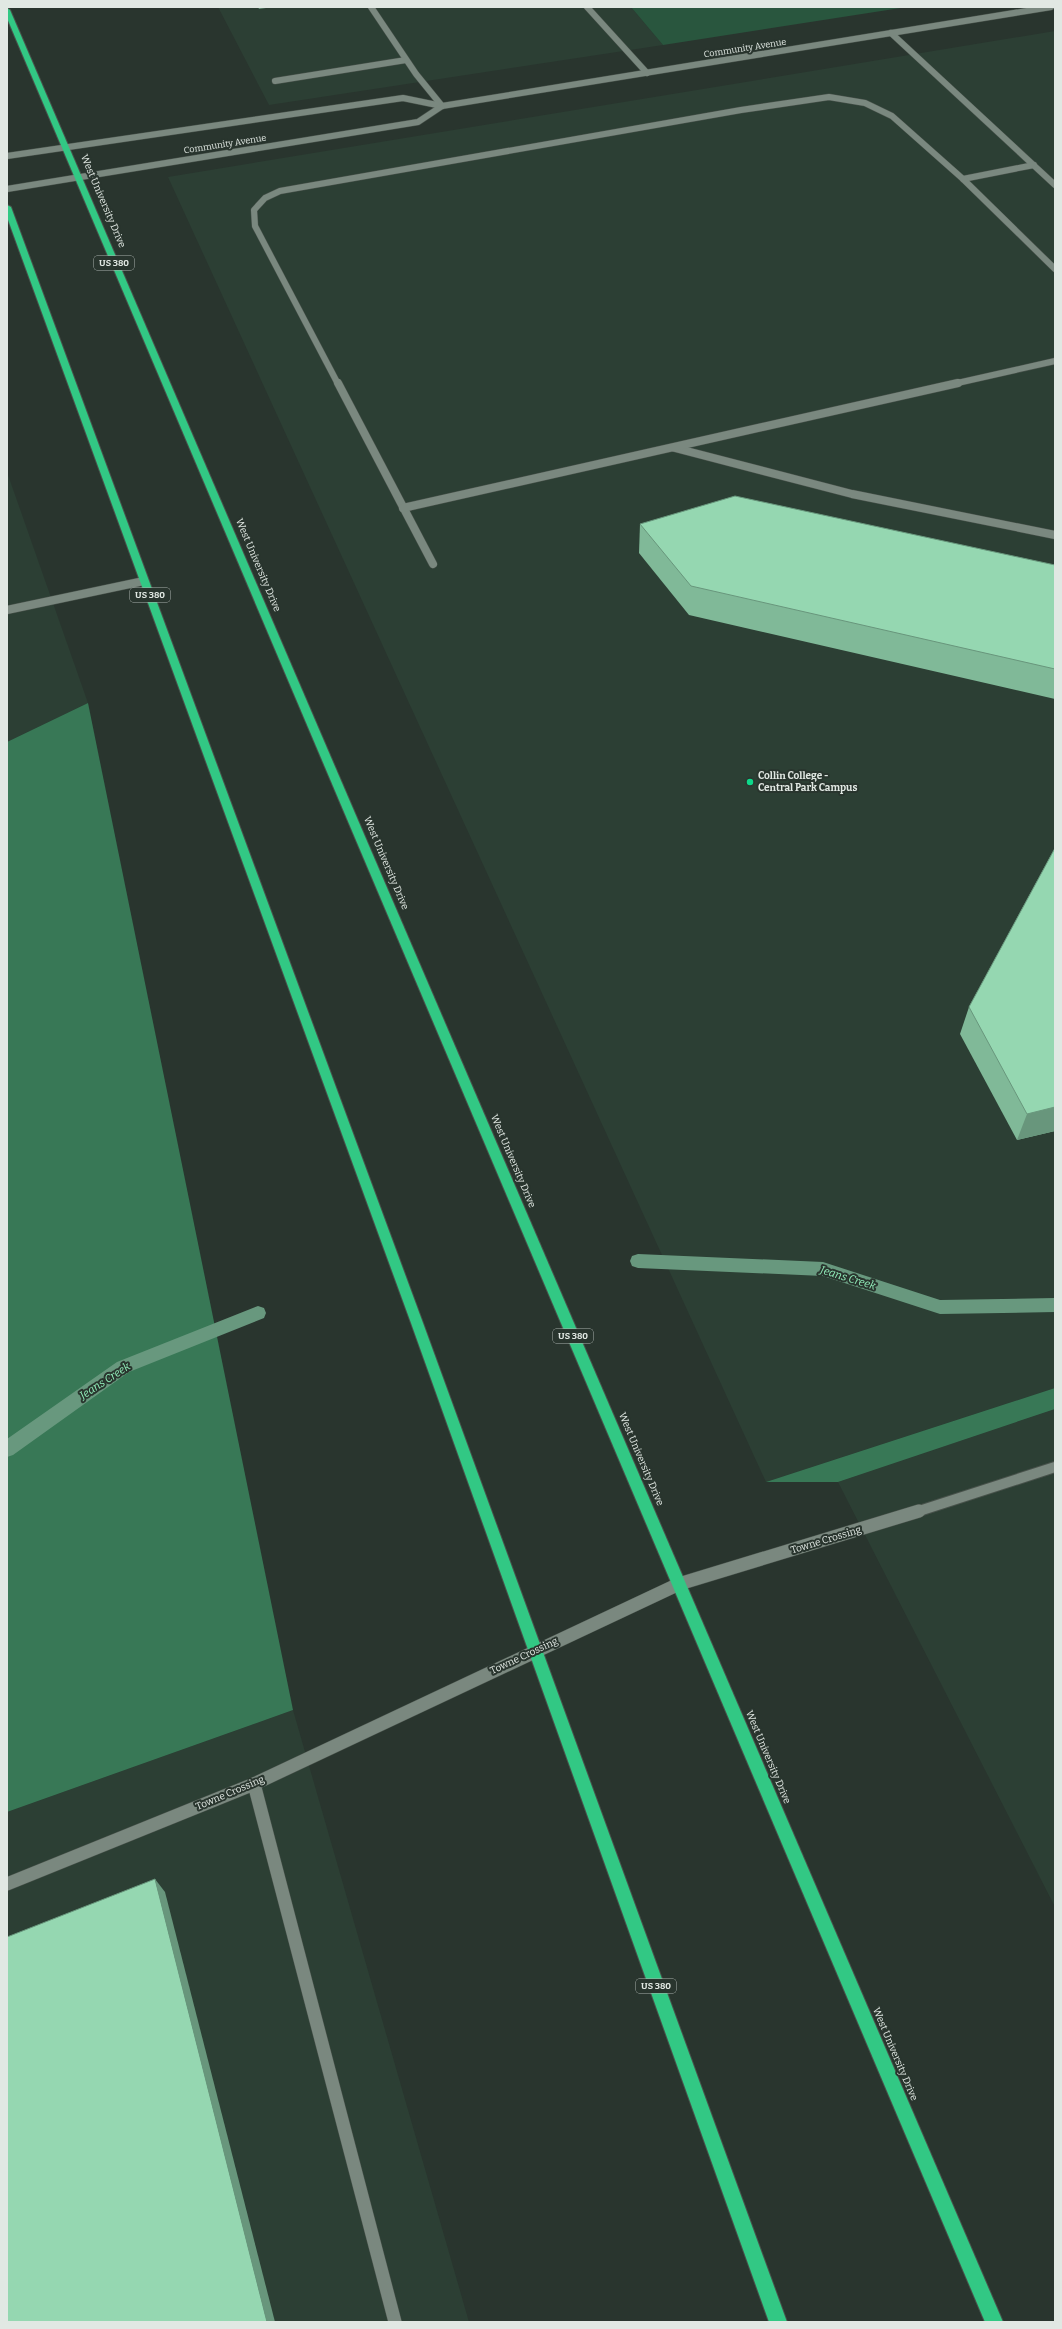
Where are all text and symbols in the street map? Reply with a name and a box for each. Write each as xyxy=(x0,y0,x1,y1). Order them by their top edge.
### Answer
street label: Community Avenue xyxy=(703,37,787,59)
street label: Community Avenue xyxy=(183,133,267,155)
street label: West University Drive xyxy=(78,153,128,249)
road number: US 380 xyxy=(94,256,134,270)
street label: West University Drive xyxy=(233,517,283,613)
road number: US 380 xyxy=(130,588,170,602)
place label: Collin College - Central Park Campus xyxy=(758,770,857,794)
marker: Collin College - Central Park Campus xyxy=(745,777,755,787)
street label: West University Drive xyxy=(361,815,411,911)
street label: West University Drive xyxy=(488,1113,538,1209)
water label: Jeans Creek xyxy=(818,1263,878,1293)
road number: US 380 xyxy=(553,1329,593,1343)
water label: Jeans Creek xyxy=(77,1359,133,1403)
street label: West University Drive xyxy=(616,1411,666,1507)
street label: Towne Crossing xyxy=(789,1523,863,1556)
street label: Towne Crossing xyxy=(488,1635,560,1677)
street label: West University Drive xyxy=(743,1709,793,1805)
street label: Towne Crossing xyxy=(194,1773,266,1813)
road number: US 380 xyxy=(636,1979,676,1993)
street label: West University Drive xyxy=(870,2006,920,2102)

